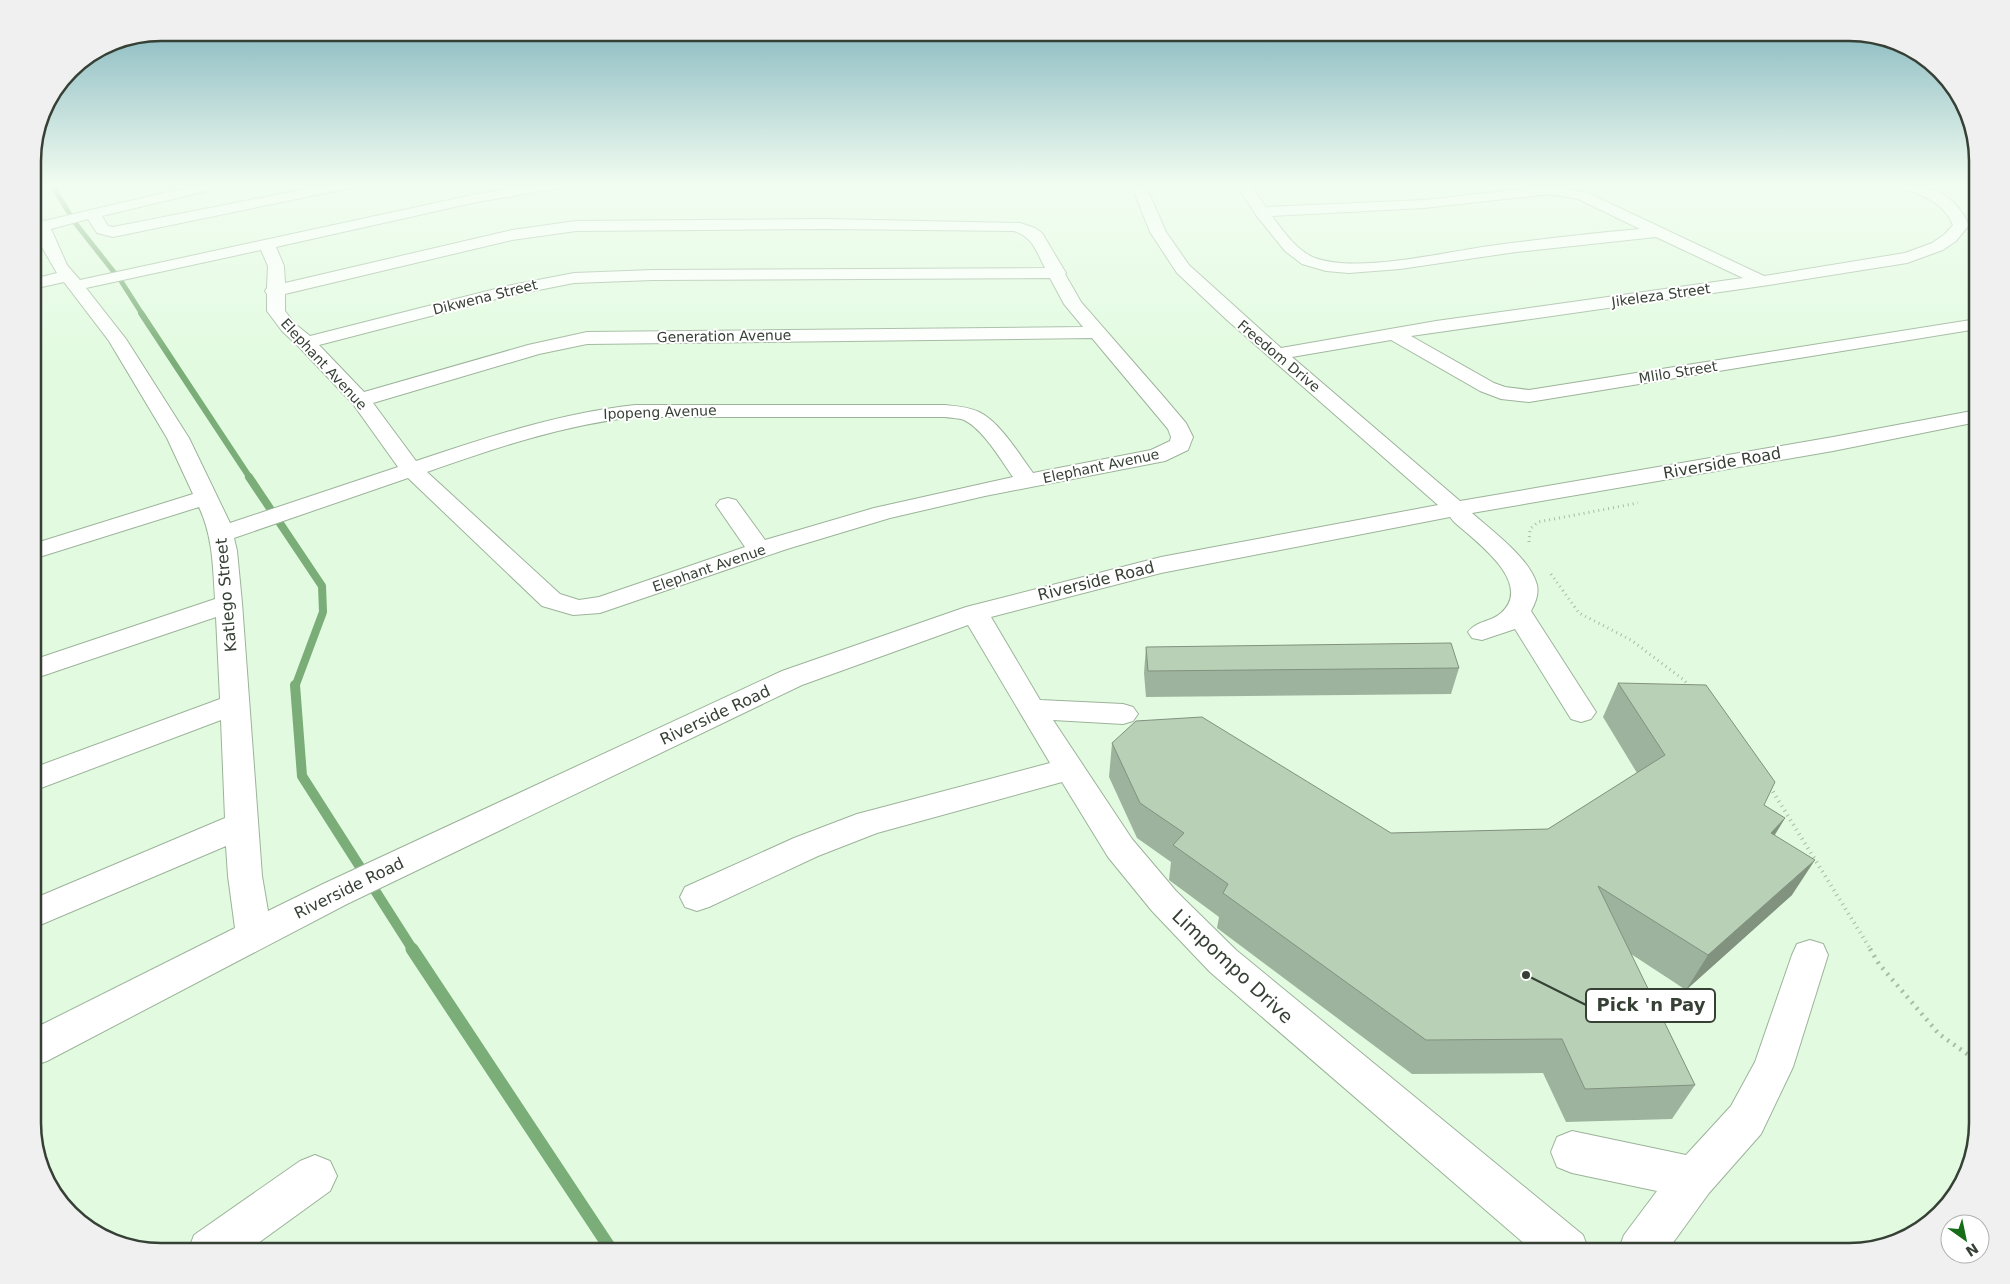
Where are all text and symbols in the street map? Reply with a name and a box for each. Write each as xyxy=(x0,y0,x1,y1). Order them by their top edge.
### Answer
street label: Dikwena Street xyxy=(431,276,539,318)
street label: Jikeleza Street xyxy=(1610,280,1712,310)
street label: Elephant Avenue xyxy=(278,315,370,413)
street label: Freedom Drive xyxy=(1235,317,1323,395)
street label: Generation Avenue xyxy=(657,327,791,345)
street label: Mlilo Street xyxy=(1638,358,1719,386)
street label: Ipopeng Avenue xyxy=(603,402,717,422)
street label: Riverside Road xyxy=(1662,443,1782,483)
street label: Elephant Avenue xyxy=(1041,446,1161,486)
street label: Katlego Street xyxy=(212,537,240,653)
street label: Elephant Avenue xyxy=(650,541,768,595)
street label: Riverside Road xyxy=(1036,557,1156,605)
street label: Riverside Road xyxy=(657,681,773,749)
street label: Riverside Road xyxy=(291,853,407,923)
street label: Limpompo Drive xyxy=(1168,904,1298,1028)
callout: Pick 'n Pay xyxy=(1586,989,1715,1022)
text: Pick 'n Pay xyxy=(1597,994,1706,1015)
north arrow xyxy=(1940,1214,1990,1264)
text: N xyxy=(1963,1240,1981,1260)

